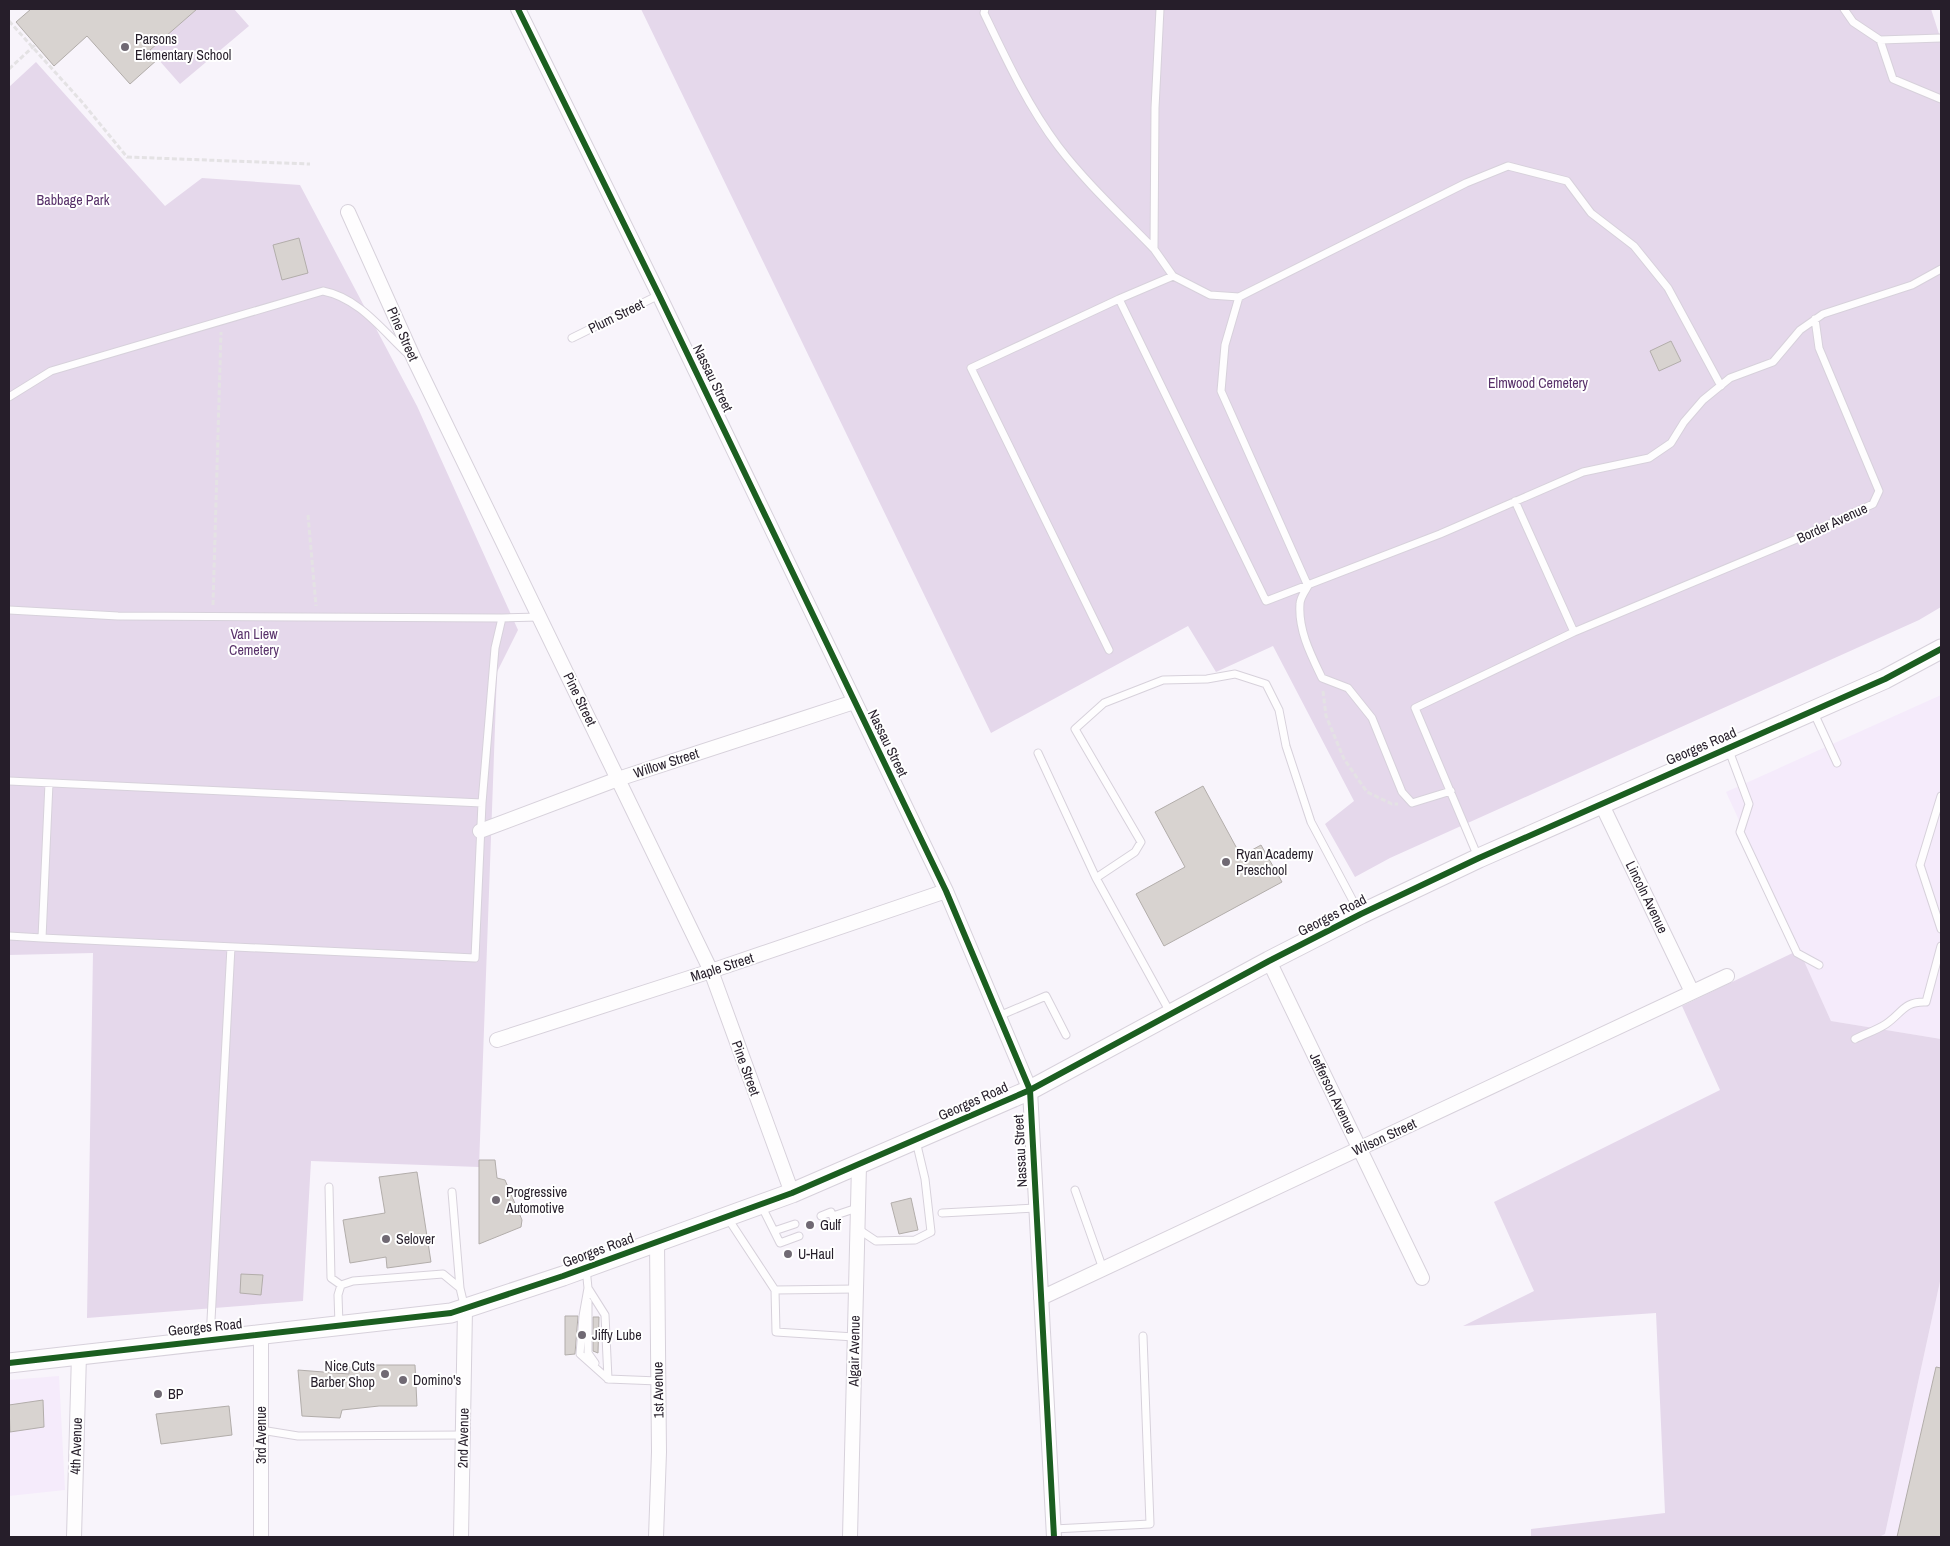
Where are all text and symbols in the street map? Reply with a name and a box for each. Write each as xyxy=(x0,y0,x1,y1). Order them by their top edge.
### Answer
place label: Parsons Elementary School xyxy=(135,30,231,64)
marker: Parsons Elementary School xyxy=(119,41,131,53)
park label: Babbage Park xyxy=(37,191,110,209)
street label: Plum Street xyxy=(585,295,647,337)
street label: Pine Street xyxy=(383,304,423,364)
street label: Nassau Street xyxy=(689,341,737,415)
park label: Elmwood Cemetery xyxy=(1488,374,1588,392)
street label: Border Avenue xyxy=(1794,499,1870,547)
park label: Van Liew Cemetery xyxy=(229,625,279,659)
street label: Pine Street xyxy=(559,669,601,729)
street label: Nassau Street xyxy=(864,706,912,780)
street label: Georges Road xyxy=(1663,723,1739,769)
street label: Willow Street xyxy=(631,744,701,782)
place label: Ryan Academy Preschool xyxy=(1236,845,1313,879)
marker: Ryan Academy Preschool xyxy=(1220,856,1232,868)
street label: Lincoln Avenue xyxy=(1622,858,1672,936)
street label: Georges Road xyxy=(1295,890,1369,940)
street label: Maple Street xyxy=(688,948,756,986)
street label: Pine Street xyxy=(728,1038,764,1098)
street label: Jefferson Avenue xyxy=(1306,1049,1360,1137)
street label: Georges Road xyxy=(935,1078,1011,1124)
street label: Nassau Street xyxy=(1009,1114,1031,1188)
street label: Wilson Street xyxy=(1349,1114,1419,1160)
place label: Progressive Automotive xyxy=(505,1183,567,1217)
marker: Progressive Automotive xyxy=(490,1194,502,1206)
place label: Gulf xyxy=(820,1216,842,1234)
marker: Gulf xyxy=(804,1219,816,1231)
street label: Georges Road xyxy=(560,1229,636,1271)
place label: Selover xyxy=(396,1230,435,1248)
marker: Selover xyxy=(380,1233,392,1245)
place label: U-Haul xyxy=(798,1245,834,1263)
marker: U-Haul xyxy=(782,1248,794,1260)
street label: Georges Road xyxy=(167,1314,243,1340)
street label: Algair Avenue xyxy=(844,1315,864,1388)
place label: Jiffy Lube xyxy=(592,1326,642,1344)
marker: Jiffy Lube xyxy=(576,1329,588,1341)
place label: Nice Cuts Barber Shop xyxy=(311,1357,375,1391)
street label: 1st Avenue xyxy=(649,1362,667,1418)
marker: Nice Cuts Barber Shop xyxy=(379,1368,391,1380)
place label: Domino's xyxy=(413,1371,461,1389)
marker: Domino's xyxy=(397,1374,409,1386)
place label: BP xyxy=(168,1385,184,1403)
marker: BP xyxy=(152,1388,164,1400)
street label: 3rd Avenue xyxy=(252,1406,270,1464)
street label: 2nd Avenue xyxy=(453,1408,473,1468)
street label: 4th Avenue xyxy=(66,1417,86,1475)

